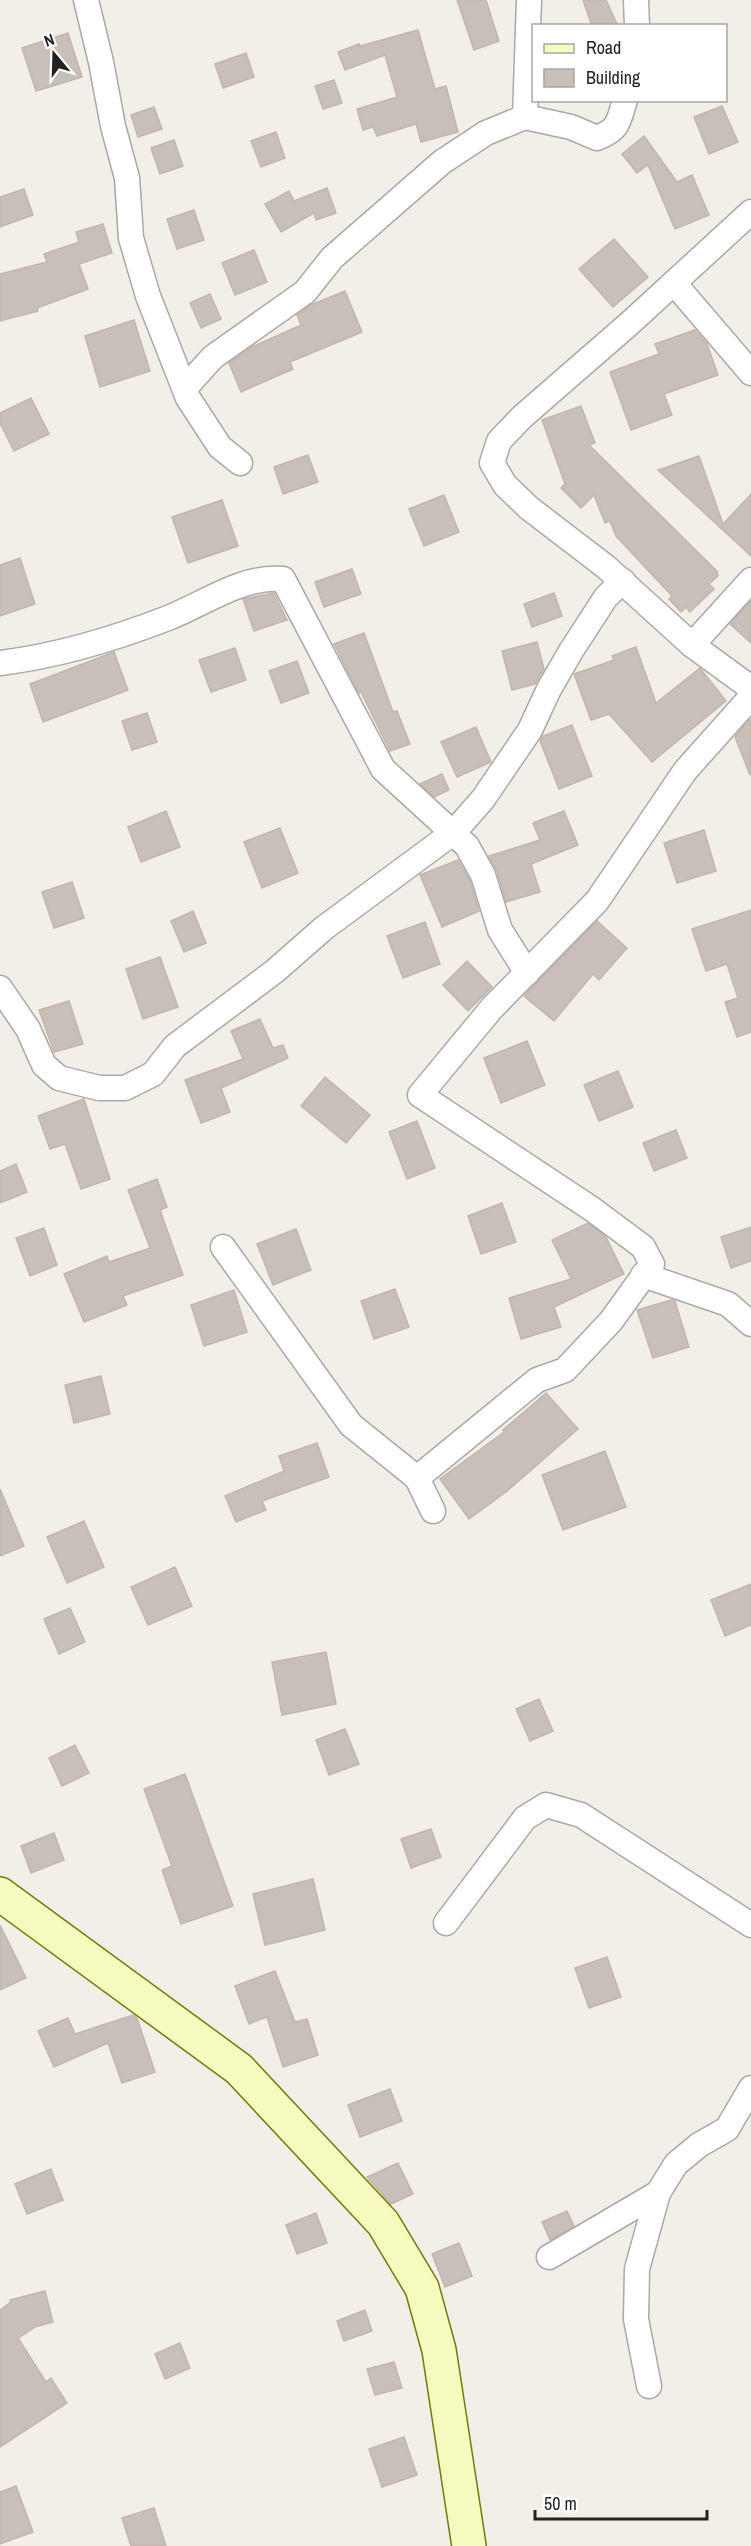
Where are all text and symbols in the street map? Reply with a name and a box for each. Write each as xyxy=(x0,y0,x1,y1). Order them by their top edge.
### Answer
north arrow xyxy=(24,24,84,84)
legend xyxy=(532,24,727,102)
text: N xyxy=(41,28,57,52)
text: Road xyxy=(586,35,621,60)
text: Building xyxy=(586,65,641,90)
scale bar xyxy=(535,2483,708,2521)
text: 50 m xyxy=(544,2491,577,2516)

